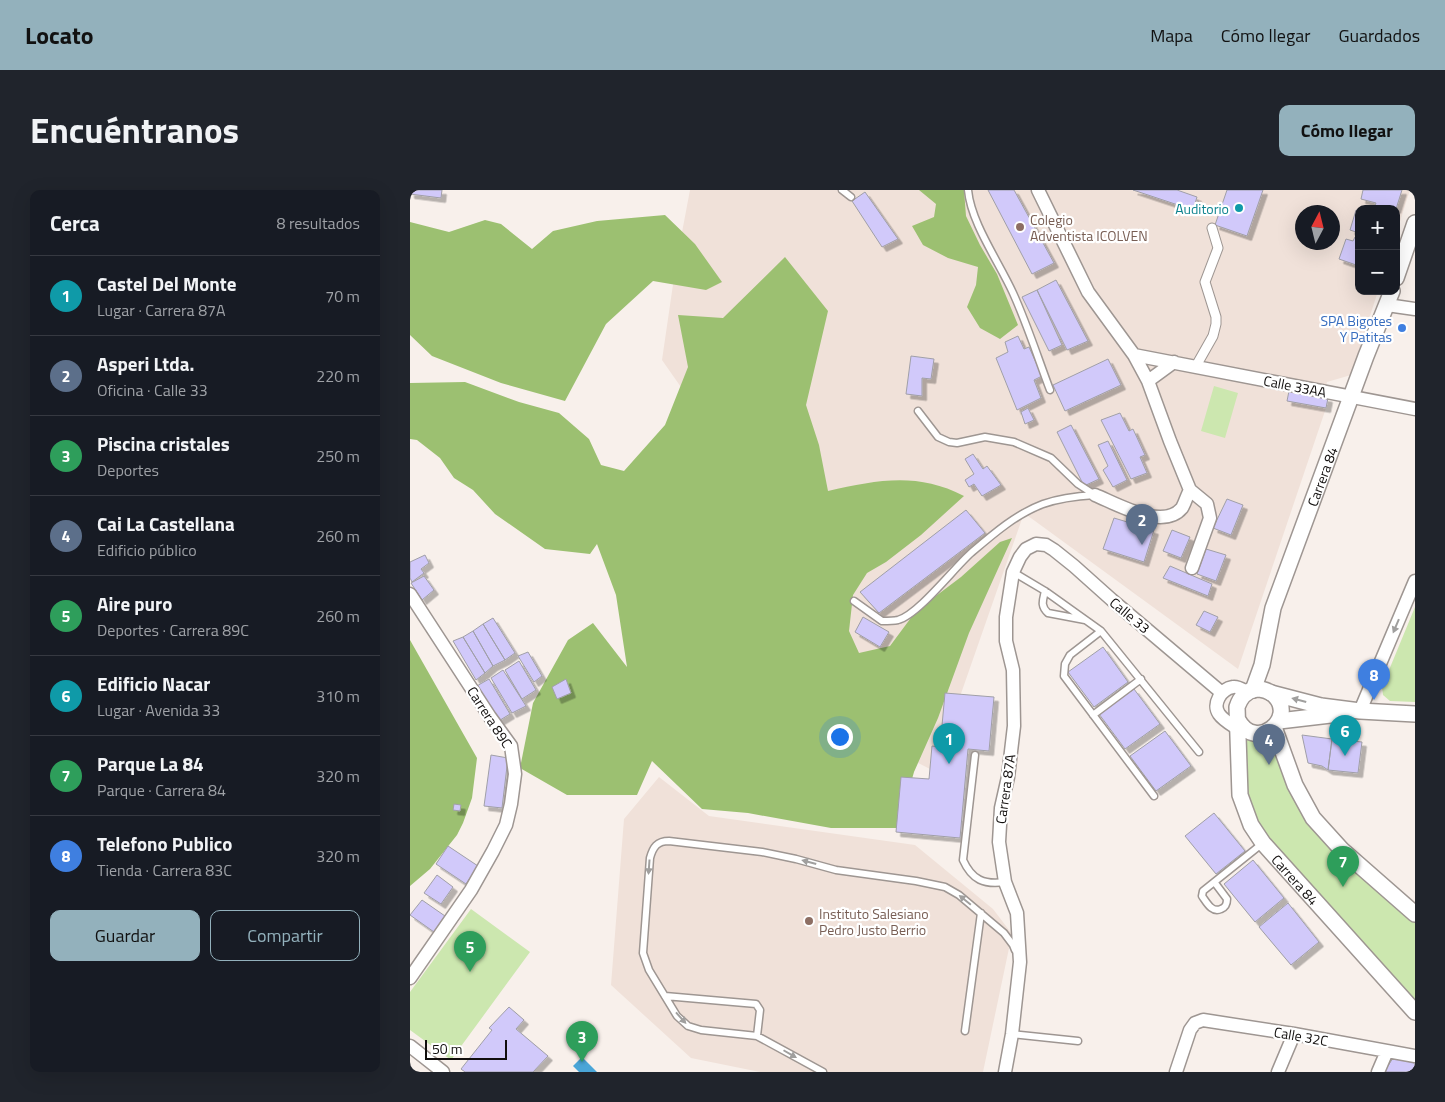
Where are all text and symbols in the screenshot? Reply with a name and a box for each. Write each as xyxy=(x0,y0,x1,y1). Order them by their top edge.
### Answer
text: Locato xyxy=(25,17,94,53)
text: Mapa xyxy=(1150,22,1193,49)
text: Cómo llegar xyxy=(1221,22,1310,49)
text: Guardados xyxy=(1338,22,1420,49)
text: Encuéntranos xyxy=(30,103,239,157)
button: Cómo llegar xyxy=(1279,105,1415,156)
place label: Auditorio xyxy=(1175,198,1229,219)
marker: Auditorio xyxy=(1233,202,1245,214)
north arrow xyxy=(1295,205,1340,250)
map controls xyxy=(1355,205,1400,295)
button: + xyxy=(1355,205,1400,250)
text: Cerca xyxy=(50,207,100,239)
place label: Colegio Adventista ICOLVEN xyxy=(1030,209,1148,246)
text: 8 resultados xyxy=(276,211,360,235)
marker: Colegio Adventista ICOLVEN xyxy=(1014,221,1026,233)
button: − xyxy=(1355,250,1400,295)
text: Castel Del Monte xyxy=(97,269,236,298)
text: 1 xyxy=(62,284,70,308)
text: 70 m xyxy=(325,284,360,308)
text: Lugar · Carrera 87A xyxy=(97,298,226,322)
place label: SPA Bigotes Y Patitas xyxy=(1320,310,1392,347)
marker: SPA Bigotes Y Patitas xyxy=(1396,322,1408,334)
text: Asperi Ltda. xyxy=(97,349,194,378)
text: 2 xyxy=(62,364,70,388)
text: 220 m xyxy=(316,364,360,388)
street label: Calle 33AA xyxy=(1262,370,1329,403)
text: Oficina · Calle 33 xyxy=(97,378,208,402)
text: Piscina cristales xyxy=(97,429,230,458)
street label: Carrera 84 xyxy=(1301,443,1342,509)
text: 3 xyxy=(62,444,70,468)
text: 250 m xyxy=(316,444,360,468)
text: Deportes xyxy=(97,458,159,482)
pin: 2 xyxy=(1126,504,1158,545)
text: Cai La Castellana xyxy=(97,509,235,538)
text: 4 xyxy=(62,524,70,548)
text: 260 m xyxy=(316,524,360,548)
text: Edificio público xyxy=(97,538,197,562)
text: Aire puro xyxy=(97,589,172,618)
street label: Calle 33 xyxy=(1105,592,1155,638)
text: 5 xyxy=(62,604,70,628)
text: 260 m xyxy=(316,604,360,628)
text: Deportes · Carrera 89C xyxy=(97,618,249,642)
one-way arrow xyxy=(1392,619,1400,634)
pin: 8 xyxy=(1358,659,1390,700)
text: Edificio Nacar xyxy=(97,669,210,698)
street label: Carrera 89C xyxy=(462,682,518,752)
text: 6 xyxy=(62,684,70,708)
text: 310 m xyxy=(316,684,360,708)
one-way arrow xyxy=(1291,696,1306,704)
text: Lugar · Avenida 33 xyxy=(97,698,220,722)
pin: 6 xyxy=(1329,715,1361,756)
pin: 1 xyxy=(933,723,965,764)
your location xyxy=(827,724,853,750)
pin: 4 xyxy=(1253,724,1285,765)
text: Parque La 84 xyxy=(97,749,204,778)
street label: Carrera 87A xyxy=(990,752,1020,825)
text: 7 xyxy=(62,764,70,788)
text: 320 m xyxy=(316,764,360,788)
text: Parque · Carrera 84 xyxy=(97,778,226,802)
text: Telefono Publico xyxy=(97,829,232,858)
text: 8 xyxy=(62,844,70,868)
text: 320 m xyxy=(316,844,360,868)
pin: 7 xyxy=(1327,846,1359,887)
street label: Carrera 84 xyxy=(1267,849,1324,909)
text: Tienda · Carrera 83C xyxy=(97,858,232,882)
one-way arrow xyxy=(802,858,817,866)
one-way arrow xyxy=(645,859,653,875)
one-way arrow xyxy=(959,895,972,906)
place label: Instituto Salesiano Pedro Justo Berrio xyxy=(819,903,929,940)
button: Guardar xyxy=(50,910,200,961)
button: Compartir xyxy=(210,910,360,961)
marker: Instituto Salesiano Pedro Justo Berrio xyxy=(803,915,815,927)
pin: 5 xyxy=(454,931,486,972)
one-way arrow xyxy=(675,1012,687,1024)
pin: 3 xyxy=(566,1021,598,1062)
street label: Calle 32C xyxy=(1272,1021,1330,1051)
scale bar xyxy=(425,1037,508,1060)
text: 50 m xyxy=(432,1038,462,1059)
one-way arrow xyxy=(784,1049,797,1058)

